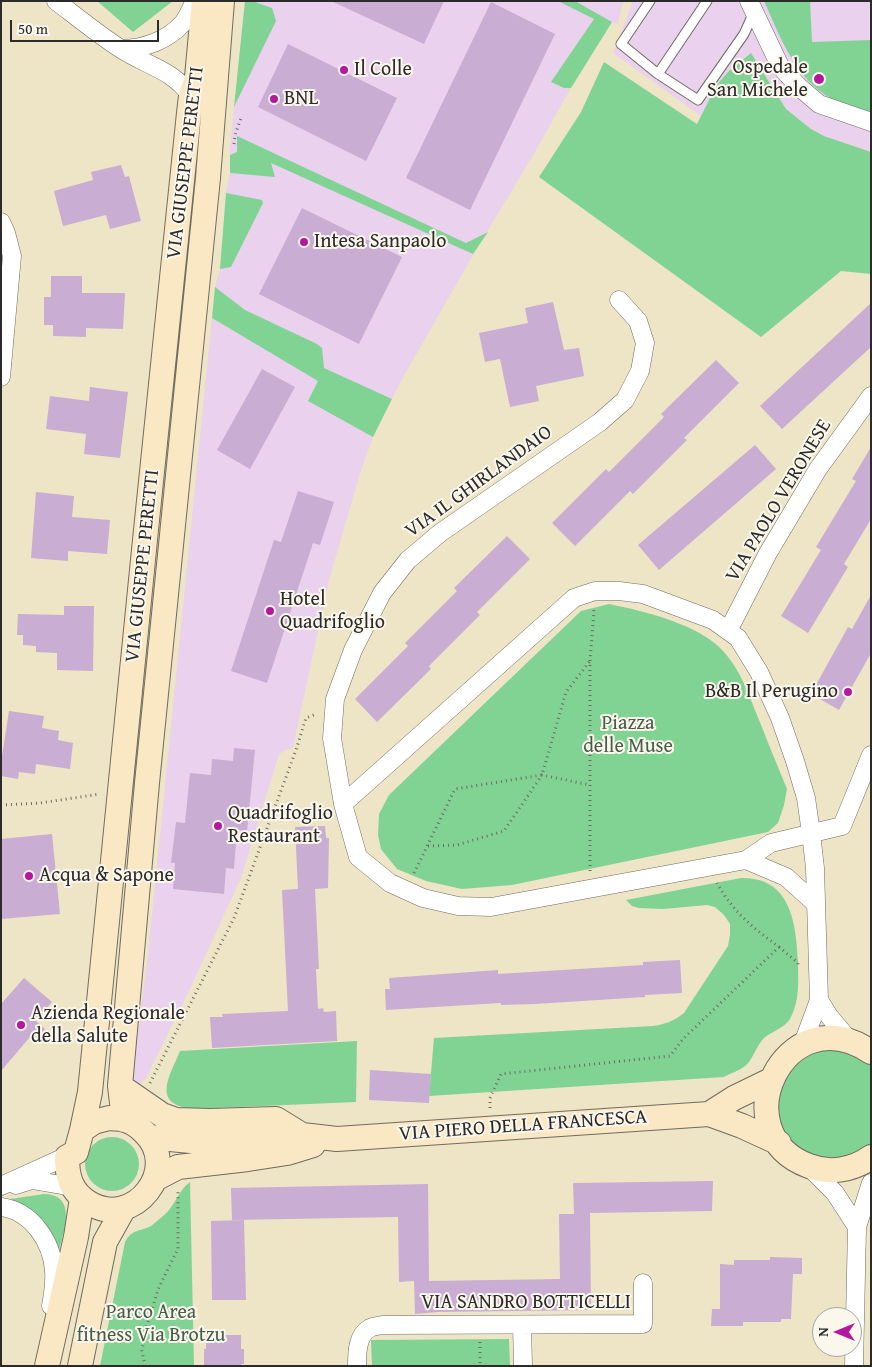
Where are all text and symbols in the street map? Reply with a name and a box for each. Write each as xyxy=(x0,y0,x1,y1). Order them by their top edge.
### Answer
scale bar xyxy=(12,10,161,42)
text: 50 m xyxy=(18,18,48,39)
place label: Ospedale San Michele xyxy=(707,56,808,103)
place label: Il Colle xyxy=(354,58,412,82)
marker: Il Colle xyxy=(338,64,350,76)
street label: VIA GIUSEPPE PERETTI xyxy=(162,65,210,261)
marker: Ospedale San Michele xyxy=(812,72,826,86)
place label: BNL xyxy=(284,87,318,111)
marker: BNL xyxy=(268,93,280,105)
place label: Intesa Sanpaolo xyxy=(314,230,446,254)
marker: Intesa Sanpaolo xyxy=(298,236,310,248)
street label: VIA PAOLO VERONESE xyxy=(721,415,837,587)
street label: VIA IL GHIRLANDAIO xyxy=(401,421,557,543)
street label: VIA GIUSEPPE PERETTI xyxy=(121,468,165,664)
place label: Hotel Quadrifoglio xyxy=(280,588,385,635)
marker: Hotel Quadrifoglio xyxy=(264,605,276,617)
place label: B&B Il Perugino xyxy=(705,680,838,704)
marker: B&B Il Perugino xyxy=(842,686,854,698)
park label: Piazza delle Muse xyxy=(583,712,673,759)
place label: Quadrifoglio Restaurant xyxy=(228,802,333,849)
marker: Quadrifoglio Restaurant xyxy=(212,820,224,832)
place label: Acqua & Sapone xyxy=(39,864,174,888)
marker: Acqua & Sapone xyxy=(23,870,35,882)
place label: Azienda Regionale della Salute xyxy=(31,1002,185,1049)
marker: Azienda Regionale della Salute xyxy=(15,1019,27,1031)
street label: VIA PIERO DELLA FRANCESCA xyxy=(398,1105,648,1147)
street label: VIA SANDRO BOTTICELLI xyxy=(421,1291,631,1315)
park label: Parco Area fitness Via Brotzu xyxy=(77,1301,225,1348)
north arrow xyxy=(812,1307,862,1357)
text: N xyxy=(813,1327,833,1337)

